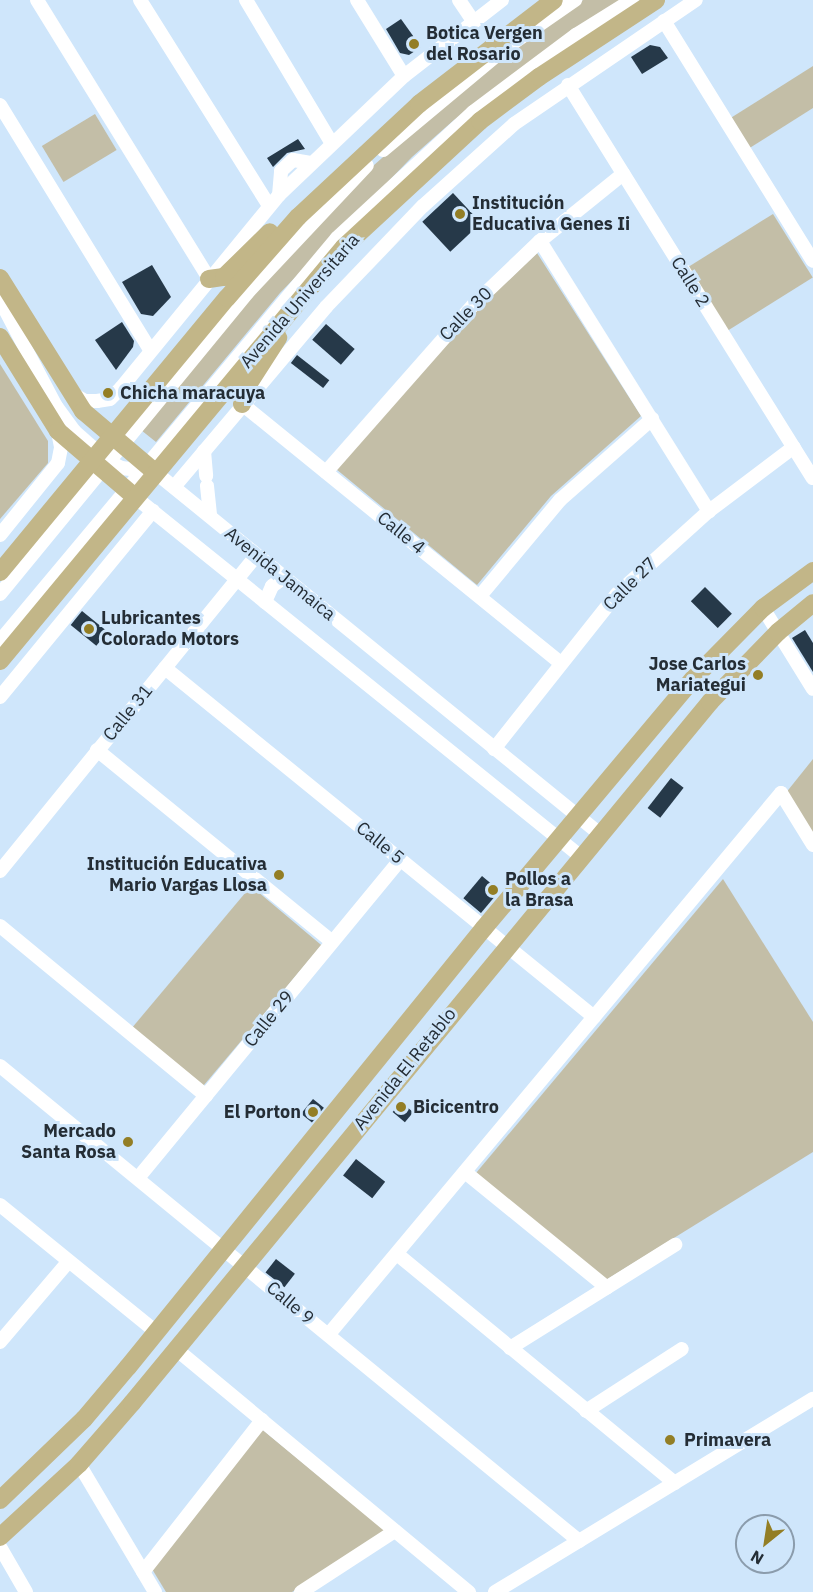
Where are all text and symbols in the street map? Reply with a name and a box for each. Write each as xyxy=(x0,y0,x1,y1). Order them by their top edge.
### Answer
place label: Botica Vergen del Rosario xyxy=(426,23,543,66)
marker: Botica Vergen del Rosario xyxy=(407,37,421,51)
place label: Institución Educativa Genes Ii xyxy=(472,193,630,236)
marker: Institución Educativa Genes Ii xyxy=(453,207,467,221)
street label: Avenida Universitaria xyxy=(236,229,364,373)
street label: Calle 2 xyxy=(666,253,714,311)
street label: Calle 30 xyxy=(435,283,497,345)
place label: Chicha maracuya xyxy=(120,382,265,404)
marker: Chicha maracuya xyxy=(101,386,115,400)
street label: Calle 4 xyxy=(373,507,429,559)
street label: Avenida Jamaica xyxy=(220,523,340,625)
street label: Calle 27 xyxy=(599,553,661,615)
place label: Lubricantes Colorado Motors xyxy=(101,608,239,650)
marker: Lubricantes Colorado Motors xyxy=(82,622,96,636)
place label: Jose Carlos Mariategui xyxy=(648,654,746,696)
marker: Jose Carlos Mariategui xyxy=(751,668,765,682)
street label: Calle 31 xyxy=(99,680,157,746)
street label: Calle 5 xyxy=(352,817,408,869)
place label: Institución Educativa Mario Vargas Llosa xyxy=(87,854,267,896)
marker: Institución Educativa Mario Vargas Llosa xyxy=(272,868,286,882)
place label: Pollos a la Brasa xyxy=(505,869,574,912)
marker: Pollos a la Brasa xyxy=(486,883,500,897)
street label: Calle 29 xyxy=(240,986,298,1052)
street label: Avenida El Retablo xyxy=(349,1004,461,1134)
place label: Bicicentro xyxy=(413,1096,499,1118)
marker: Bicicentro xyxy=(394,1100,408,1114)
place label: El Porton xyxy=(224,1101,301,1123)
marker: El Porton xyxy=(306,1105,320,1119)
place label: Mercado Santa Rosa xyxy=(21,1121,116,1164)
marker: Mercado Santa Rosa xyxy=(121,1135,135,1149)
street label: Calle 9 xyxy=(262,1277,318,1329)
place label: Primavera xyxy=(684,1429,771,1451)
marker: Primavera xyxy=(661,1431,679,1449)
north arrow xyxy=(735,1514,795,1574)
text: N xyxy=(747,1546,767,1569)

